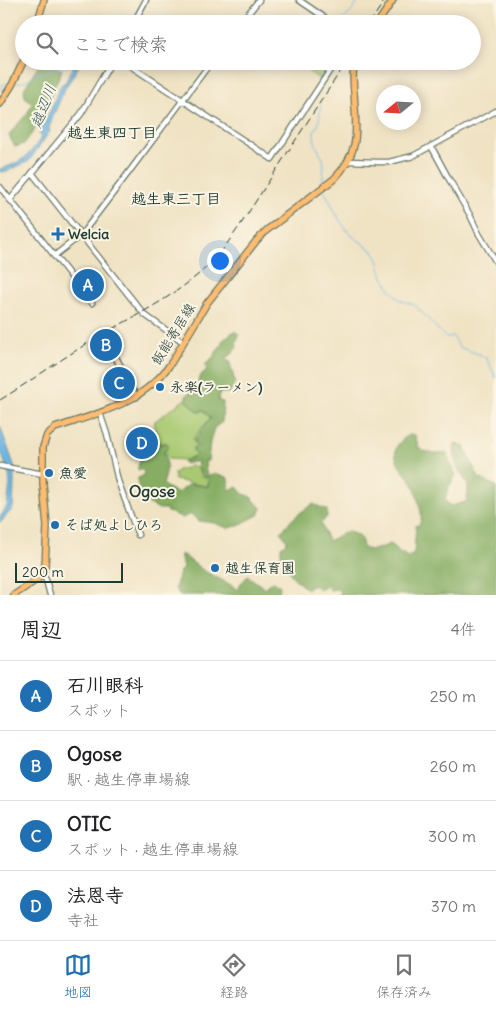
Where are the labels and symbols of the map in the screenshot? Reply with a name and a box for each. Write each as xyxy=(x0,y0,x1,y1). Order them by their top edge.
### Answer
water label: 越辺川 xyxy=(26,82,60,131)
north arrow xyxy=(376,85,421,130)
district label: 越生東四丁目 xyxy=(67,123,157,142)
district label: 越生東三丁目 xyxy=(131,189,221,208)
place label: Welcia xyxy=(68,225,109,243)
marker: Welcia xyxy=(52,228,64,240)
your location xyxy=(207,248,233,274)
pin: A xyxy=(72,266,104,304)
street label: 飯能寄居線 xyxy=(147,300,199,368)
pin: B xyxy=(90,326,122,364)
pin: C xyxy=(103,364,135,402)
place label: 永楽(ラーメン) xyxy=(170,378,262,396)
marker: 永楽(ラーメン) xyxy=(154,381,166,393)
pin: D xyxy=(126,424,158,462)
place label: 魚愛 xyxy=(59,464,87,482)
marker: 魚愛 xyxy=(43,467,55,479)
district label: Ogose xyxy=(129,481,175,502)
place label: そば処よしひろ xyxy=(65,516,163,534)
marker: そば処よしひろ xyxy=(49,519,61,531)
place label: 越生保育園 xyxy=(225,559,295,577)
scale bar xyxy=(15,560,122,583)
marker: 越生保育園 xyxy=(209,562,221,574)

